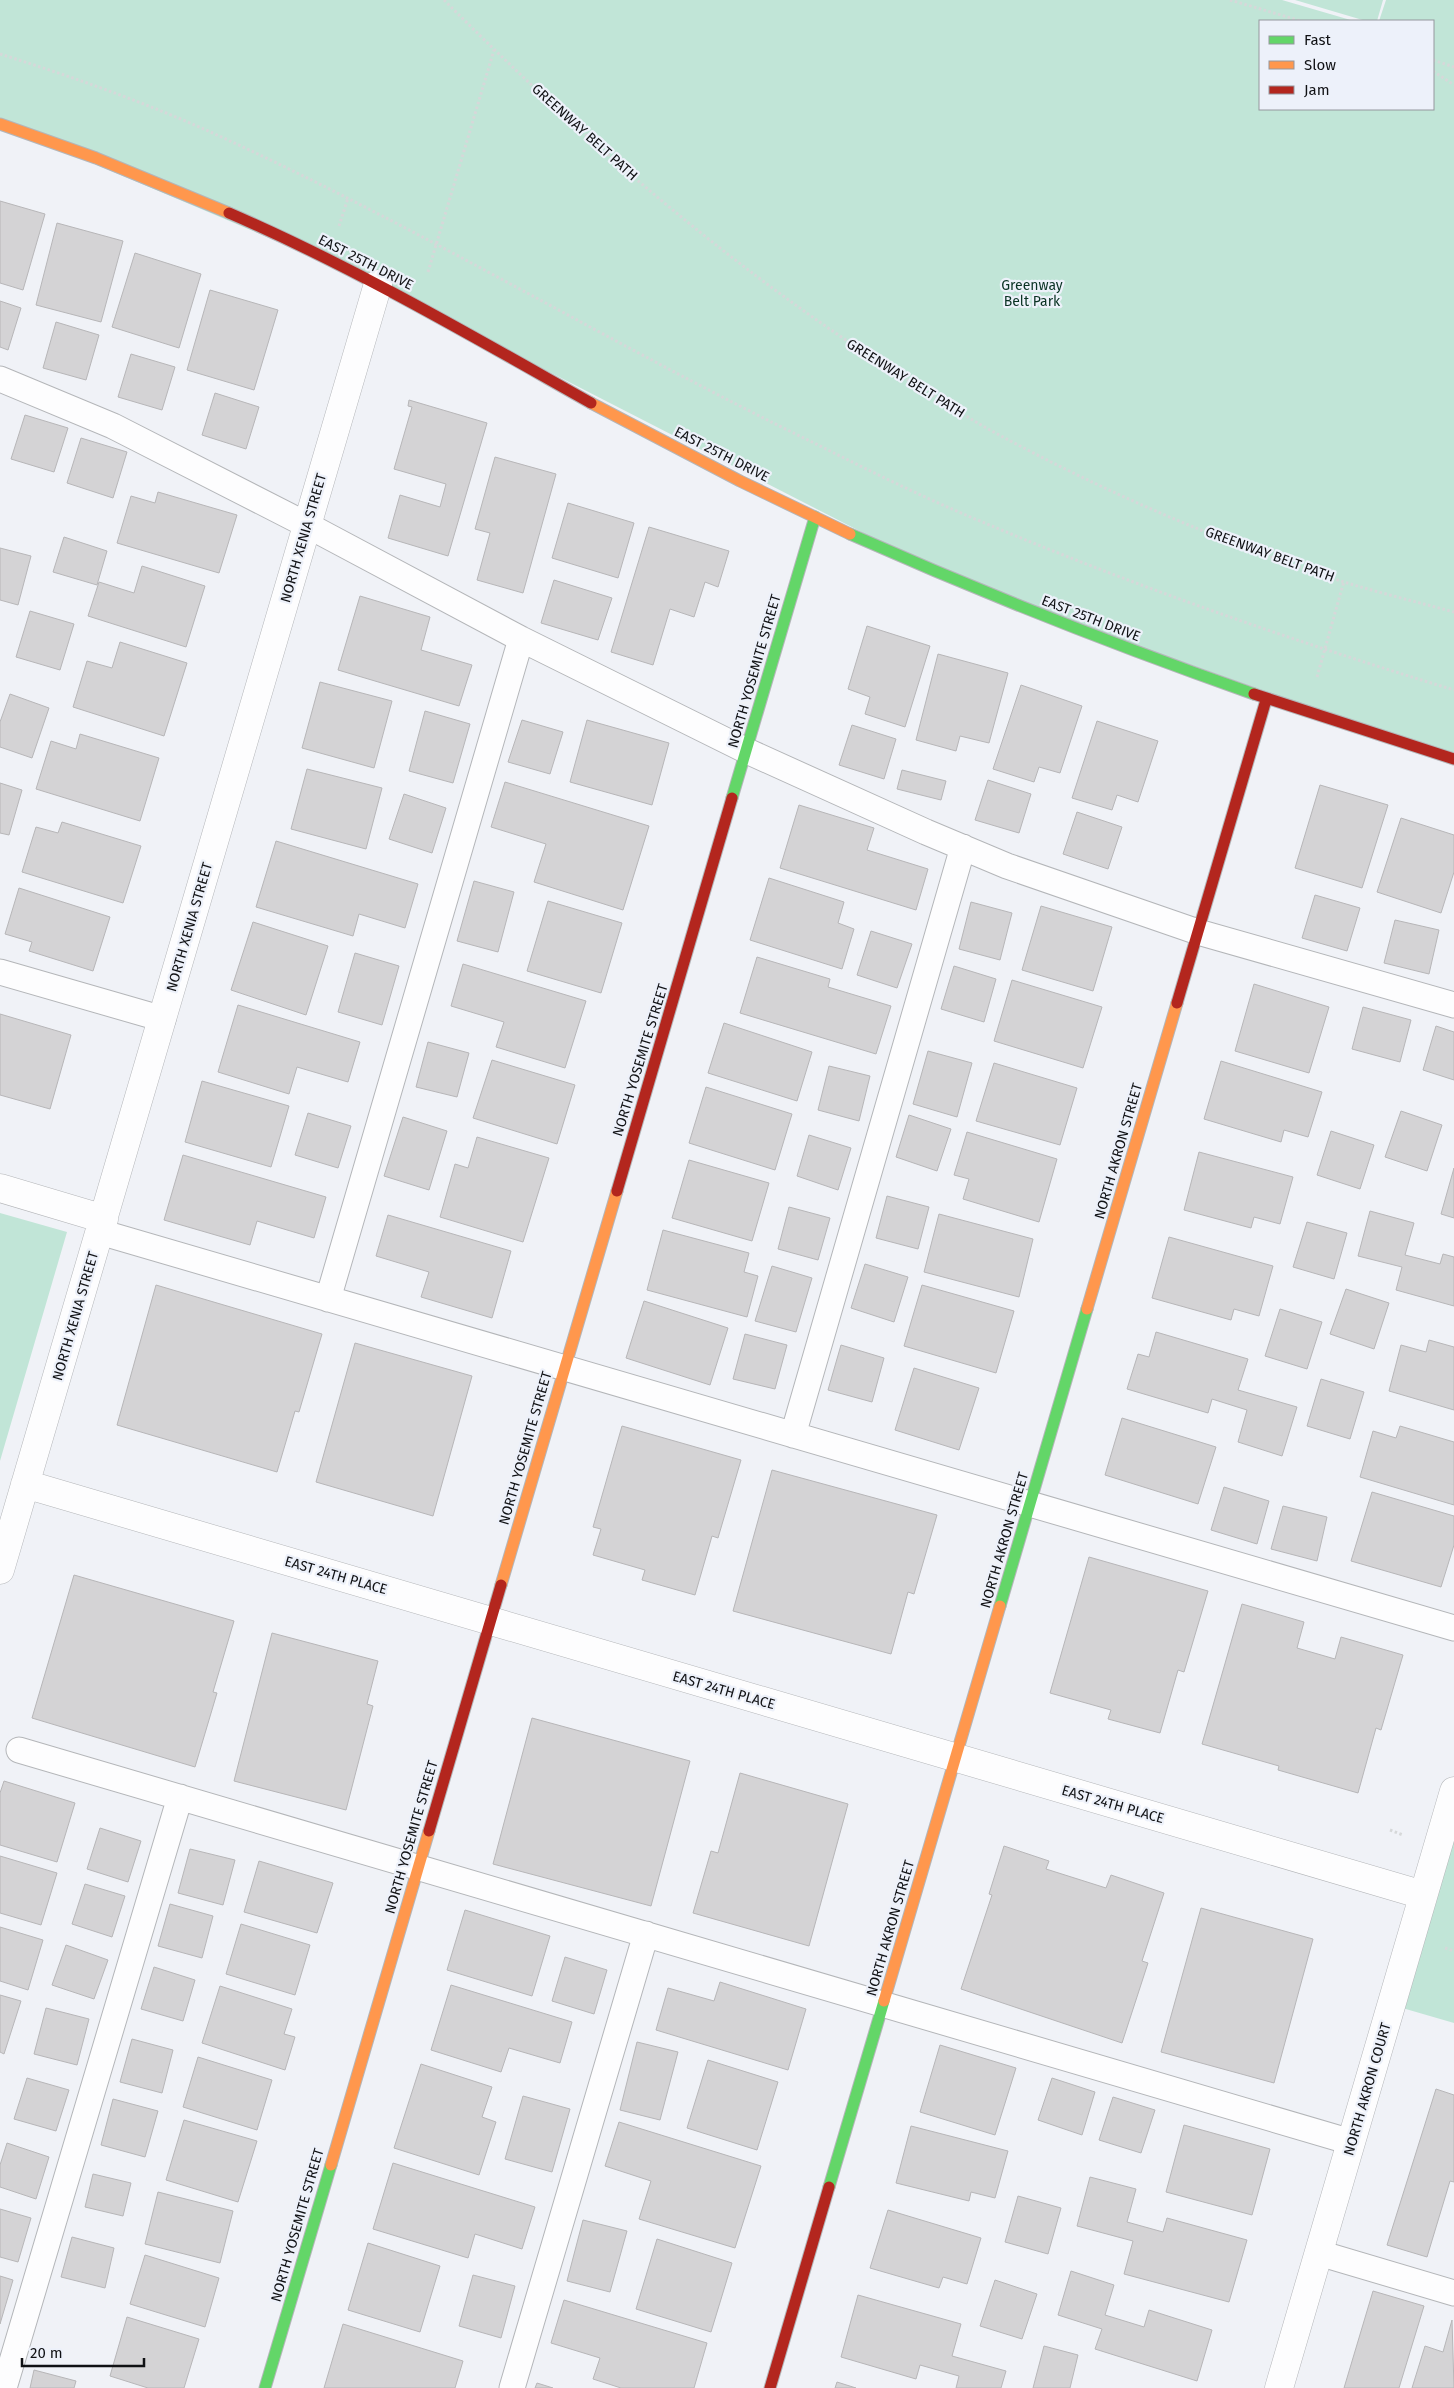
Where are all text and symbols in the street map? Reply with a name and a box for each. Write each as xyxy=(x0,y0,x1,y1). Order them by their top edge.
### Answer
legend xyxy=(1259,20,1434,110)
text: Fast xyxy=(1304,31,1331,49)
text: Slow xyxy=(1304,56,1336,74)
street label: GREENWAY BELT PATH xyxy=(528,80,641,184)
text: Jam xyxy=(1304,81,1330,99)
street label: EAST 25TH DRIVE xyxy=(315,231,416,294)
park label: Greenway Belt Park xyxy=(1001,277,1063,310)
street label: GREENWAY BELT PATH xyxy=(843,335,968,422)
street label: EAST 25TH DRIVE xyxy=(671,423,772,486)
street label: NORTH XENIA STREET xyxy=(277,471,330,605)
street label: GREENWAY BELT PATH xyxy=(1203,523,1337,586)
street label: NORTH YOSEMITE STREET xyxy=(724,592,785,750)
street label: EAST 25TH DRIVE xyxy=(1039,592,1143,645)
street label: NORTH XENIA STREET xyxy=(163,860,216,994)
street label: NORTH YOSEMITE STREET xyxy=(609,981,672,1139)
street label: NORTH AKRON STREET xyxy=(1091,1080,1146,1221)
street label: NORTH XENIA STREET xyxy=(49,1249,102,1383)
street label: NORTH YOSEMITE STREET xyxy=(495,1369,556,1527)
street label: NORTH AKRON STREET xyxy=(977,1469,1032,1610)
street label: EAST 24TH PLACE xyxy=(283,1553,389,1598)
street label: EAST 24TH PLACE xyxy=(671,1668,777,1713)
street label: NORTH YOSEMITE STREET xyxy=(381,1758,442,1916)
street label: EAST 24TH PLACE xyxy=(1060,1782,1166,1827)
street label: NORTH AKRON STREET xyxy=(863,1857,918,1998)
street label: NORTH AKRON COURT xyxy=(1340,2020,1395,2158)
street label: NORTH YOSEMITE STREET xyxy=(267,2146,328,2304)
scale bar xyxy=(22,2336,145,2368)
text: 20 m xyxy=(30,2344,63,2362)

